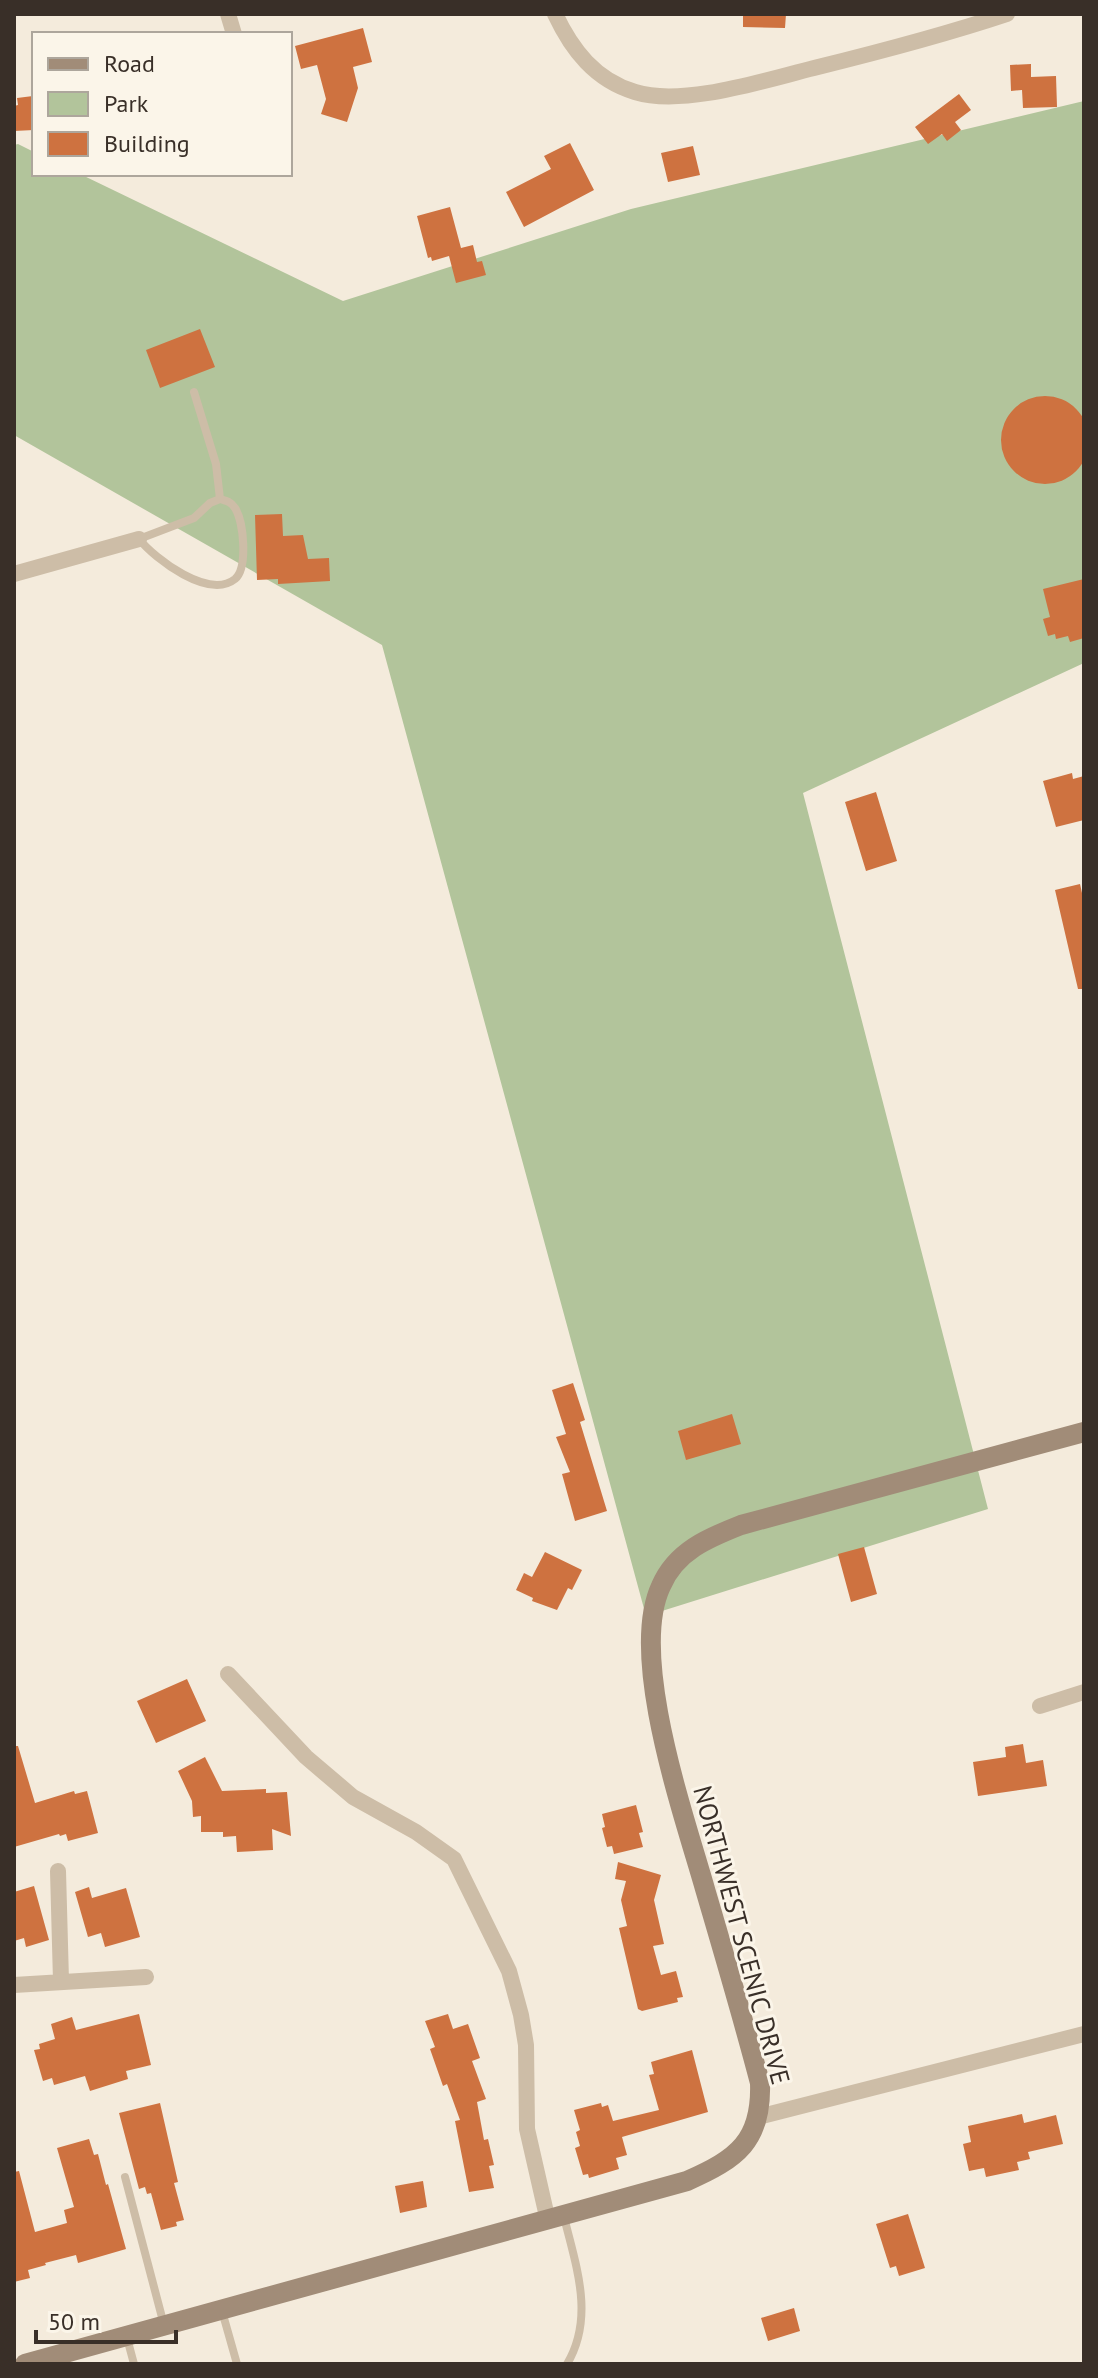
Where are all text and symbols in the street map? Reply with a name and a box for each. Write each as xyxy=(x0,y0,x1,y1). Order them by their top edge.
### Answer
legend xyxy=(32,32,292,176)
text: Road xyxy=(104,48,155,79)
text: Park xyxy=(104,88,149,119)
text: Building xyxy=(104,128,190,159)
street label: NORTHWEST SCENIC DRIVE xyxy=(686,1782,798,2088)
scale bar xyxy=(36,2294,176,2344)
text: 50 m xyxy=(48,2306,100,2337)

